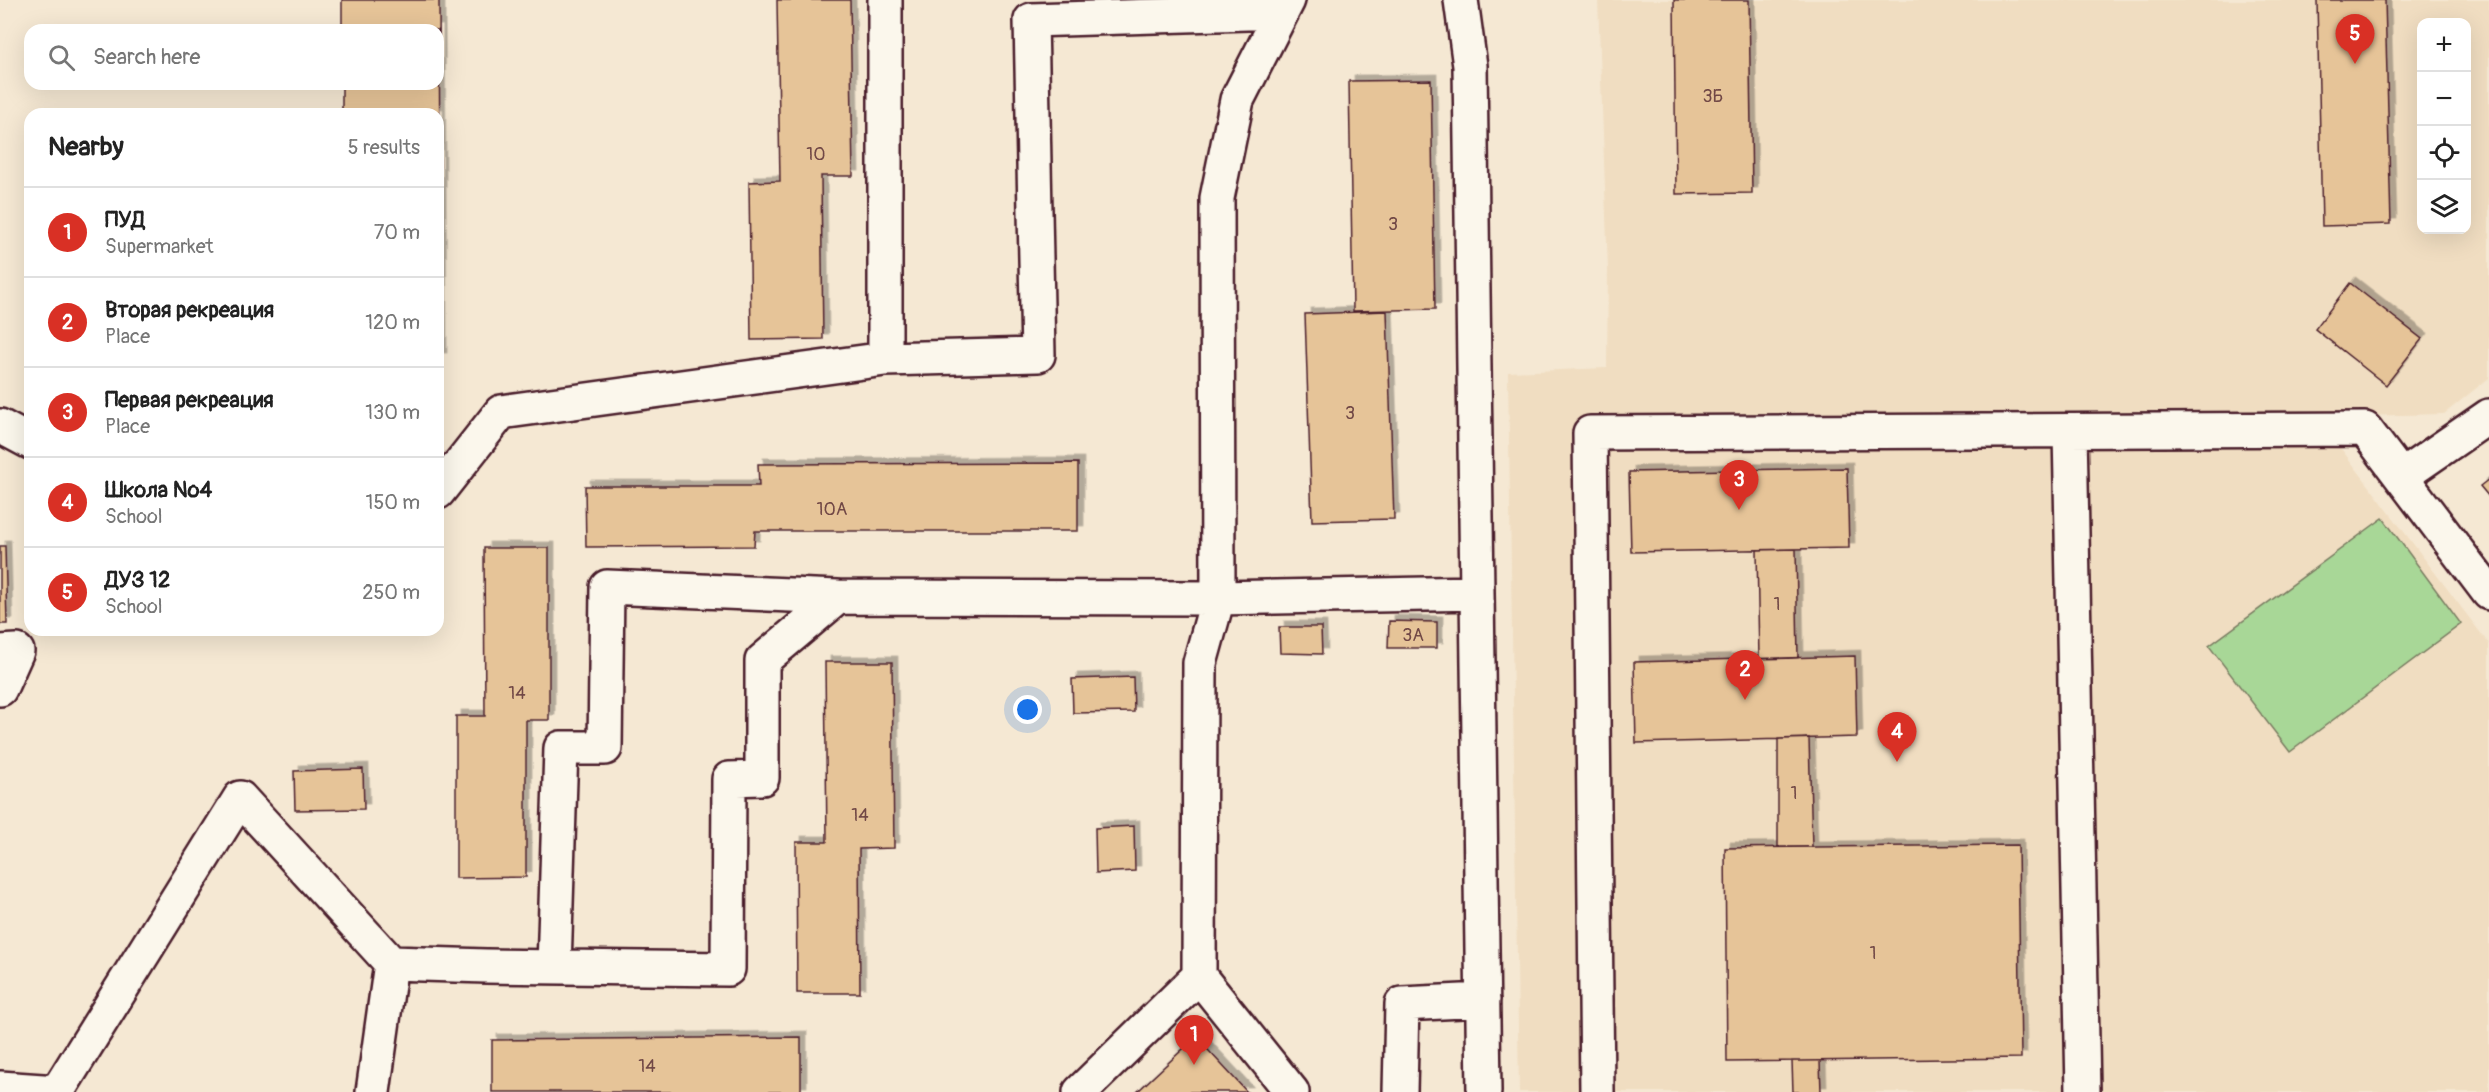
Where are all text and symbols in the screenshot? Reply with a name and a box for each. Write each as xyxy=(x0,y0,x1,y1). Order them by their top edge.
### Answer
pin: 5 xyxy=(2336,14,2374,64)
map controls xyxy=(2417,18,2471,234)
button: + xyxy=(2417,18,2471,72)
search box xyxy=(24,24,444,90)
icon: search xyxy=(45,41,78,74)
text: Search here xyxy=(93,43,200,71)
button: − xyxy=(2417,72,2471,126)
house number: 3Б xyxy=(1703,85,1723,108)
button: locate xyxy=(2417,126,2471,180)
text: Nearby xyxy=(48,131,124,163)
text: 5 results xyxy=(348,135,420,160)
house number: 10 xyxy=(806,143,826,166)
button: layers xyxy=(2417,180,2471,234)
text: ПУД xyxy=(105,206,145,234)
house number: 3 xyxy=(1388,213,1398,236)
text: 1 xyxy=(64,220,71,245)
text: 70 m xyxy=(374,220,420,245)
text: Supermarket xyxy=(105,234,214,259)
text: Вторая рекреация xyxy=(105,296,274,324)
text: 2 xyxy=(62,310,73,335)
text: 120 m xyxy=(365,310,420,335)
text: Place xyxy=(105,324,150,349)
text: Первая рекреация xyxy=(105,386,274,414)
text: 3 xyxy=(62,400,73,425)
text: 130 m xyxy=(365,400,420,425)
house number: 3 xyxy=(1345,402,1355,425)
text: Place xyxy=(105,414,150,439)
pin: 3 xyxy=(1720,460,1758,510)
text: Школа №4 xyxy=(105,476,212,504)
text: 4 xyxy=(62,490,73,515)
text: 150 m xyxy=(366,490,420,515)
house number: 10А xyxy=(816,498,848,521)
text: School xyxy=(105,504,162,529)
text: ДУЗ 12 xyxy=(105,566,170,594)
text: 5 xyxy=(62,580,73,605)
text: 250 m xyxy=(362,580,420,605)
house number: 1 xyxy=(1773,593,1781,616)
text: School xyxy=(105,594,162,619)
house number: 3А xyxy=(1402,624,1424,647)
pin: 2 xyxy=(1726,650,1764,700)
house number: 14 xyxy=(508,682,526,705)
your location xyxy=(1013,695,1042,724)
pin: 4 xyxy=(1878,712,1916,762)
house number: 1 xyxy=(1790,782,1798,805)
house number: 14 xyxy=(851,804,869,827)
house number: 1 xyxy=(1869,942,1877,965)
pin: 1 xyxy=(1174,1016,1214,1065)
house number: 14 xyxy=(638,1055,656,1078)

